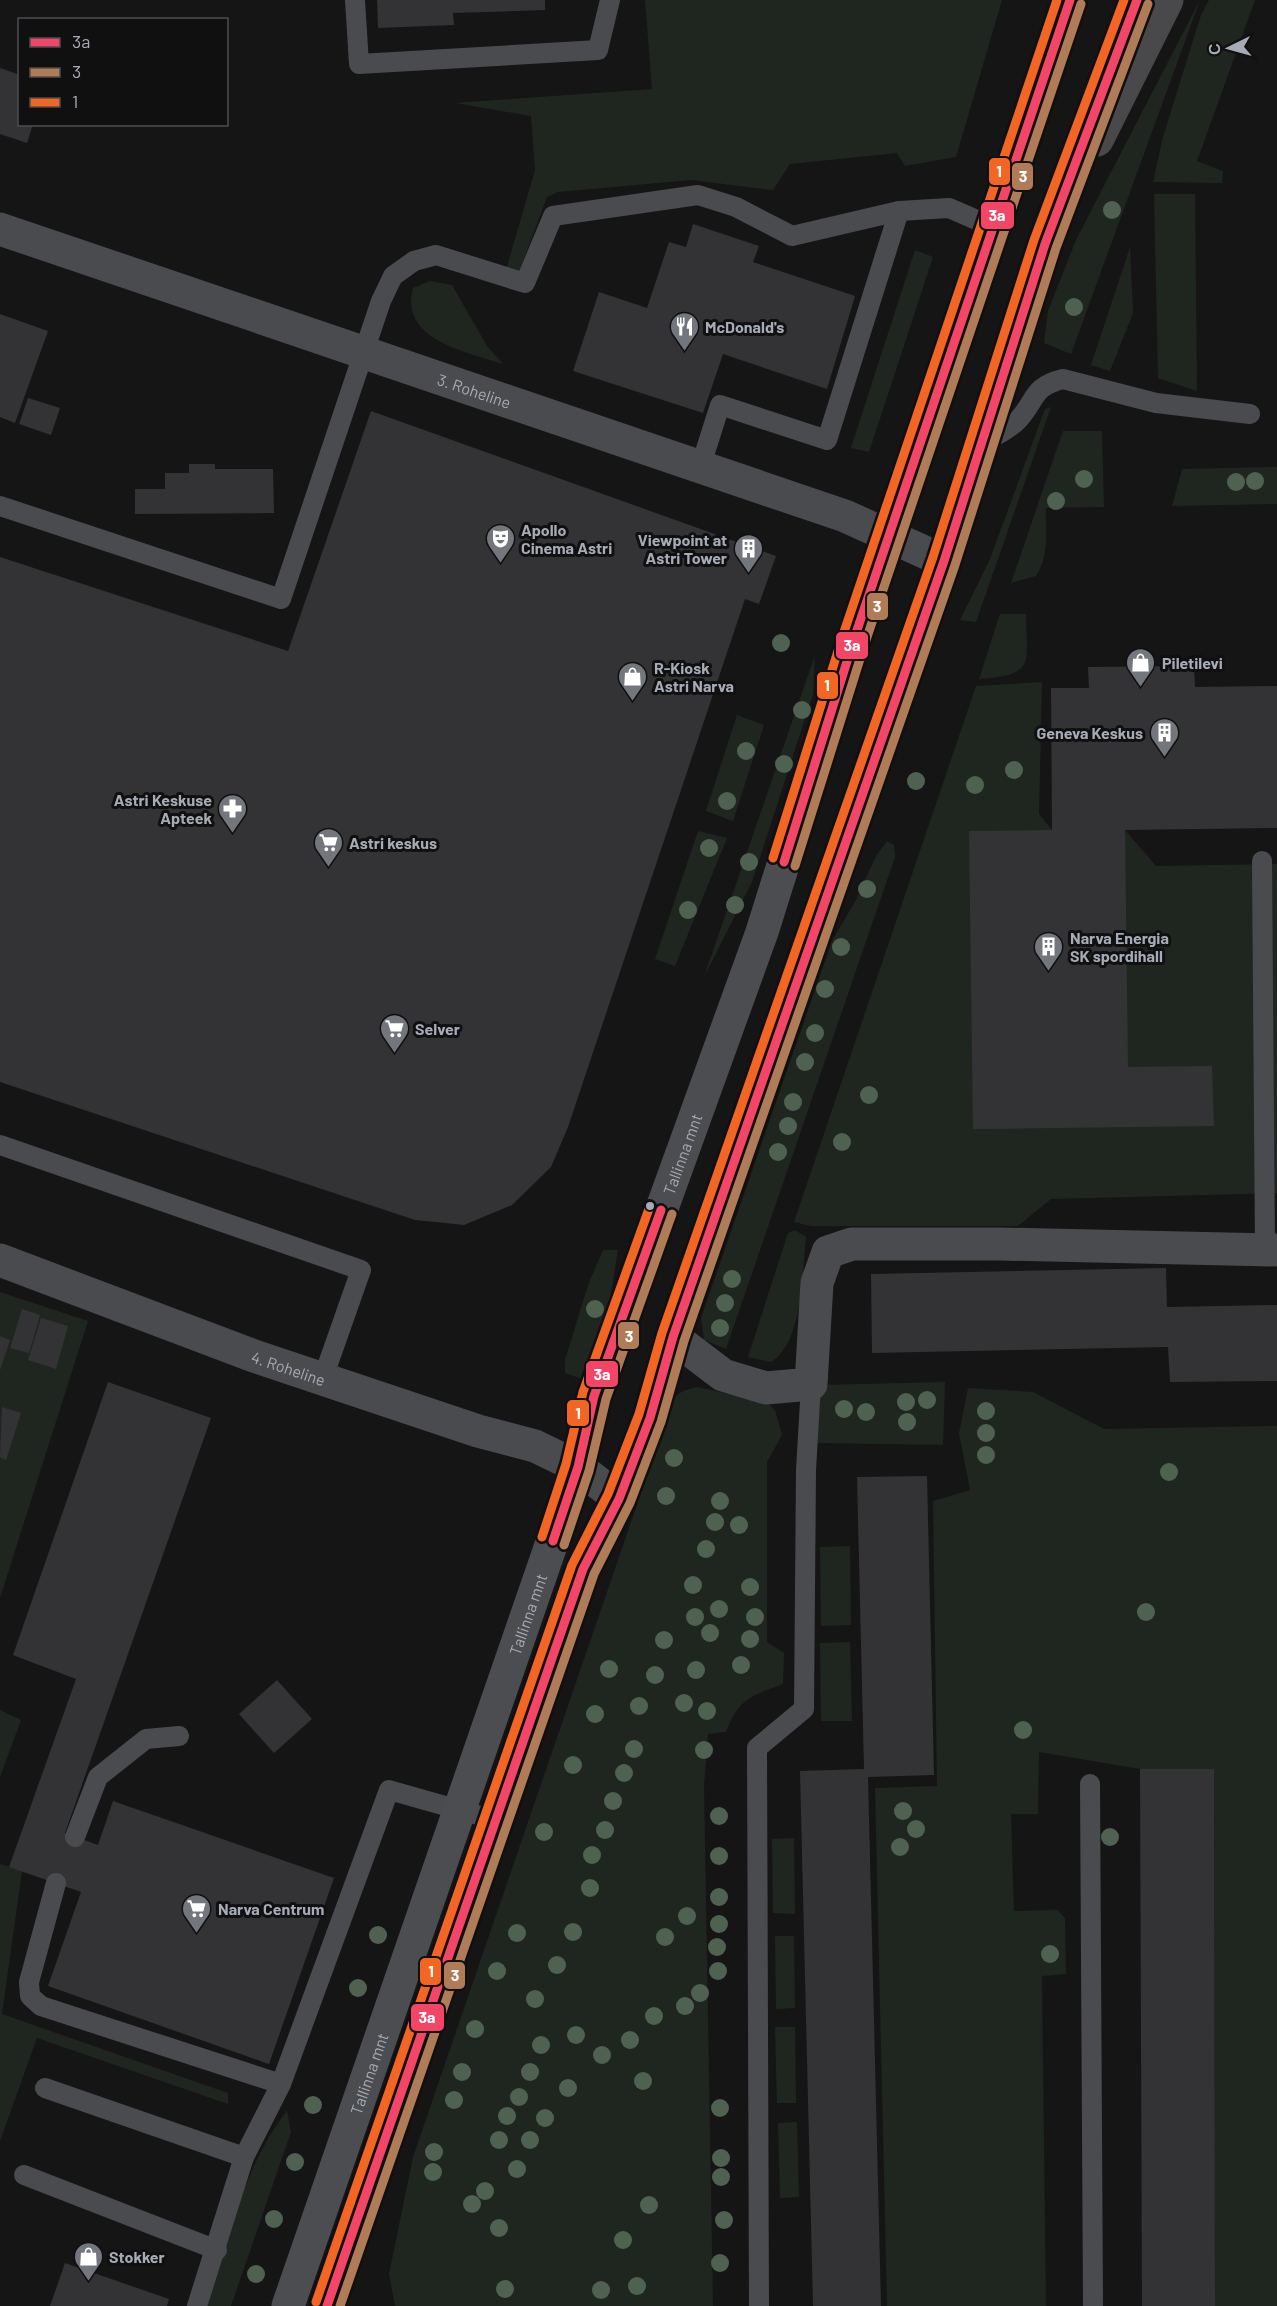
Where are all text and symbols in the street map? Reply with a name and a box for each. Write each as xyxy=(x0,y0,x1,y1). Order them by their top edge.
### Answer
legend xyxy=(18,18,228,126)
north arrow xyxy=(1199,18,1259,78)
text: 3a xyxy=(72,30,90,52)
text: С xyxy=(1204,42,1224,56)
text: 3 xyxy=(72,60,81,82)
text: 1 xyxy=(72,90,78,112)
line badge: 1 xyxy=(988,157,1011,186)
text: 1 xyxy=(996,161,1002,180)
line badge: 3 xyxy=(1011,162,1034,191)
text: 3 xyxy=(1019,166,1027,185)
line badge: 3a xyxy=(980,201,1015,230)
text: 3a xyxy=(988,205,1006,224)
restaurant icon: McDonald's xyxy=(668,310,700,352)
place label: McDonald's xyxy=(705,317,784,336)
street label: 3. Roheline xyxy=(435,369,514,411)
place label: Apollo Cinema Astri xyxy=(521,520,612,557)
theatre icon: Apollo Cinema Astri xyxy=(484,522,516,564)
place label: Viewpoint at Astri Tower xyxy=(638,530,727,567)
building icon: Viewpoint at Astri Tower xyxy=(732,532,764,574)
line badge: 3 xyxy=(866,592,889,621)
text: 3 xyxy=(873,596,881,615)
line badge: 3a xyxy=(835,631,869,660)
text: 3a xyxy=(843,635,861,654)
shop icon: Piletilevi xyxy=(1125,646,1157,688)
place label: Piletilevi xyxy=(1162,653,1223,672)
place label: R-Kiosk Astri Narva xyxy=(654,658,734,695)
shop icon: R-Kiosk Astri Narva xyxy=(617,660,649,702)
line badge: 1 xyxy=(816,671,839,700)
text: 1 xyxy=(824,675,830,694)
building icon: Geneva Keskus xyxy=(1148,716,1180,758)
place label: Geneva Keskus xyxy=(1037,723,1143,742)
place label: Astri Keskuse Apteek xyxy=(114,790,212,827)
pharmacy icon: Astri Keskuse Apteek xyxy=(217,792,249,834)
supermarket icon: Astri keskus xyxy=(312,826,344,868)
place label: Astri keskus xyxy=(349,833,437,852)
place label: Narva Energia SK spordihall xyxy=(1070,928,1169,965)
building icon: Narva Energia SK spordihall xyxy=(1033,930,1065,972)
supermarket icon: Selver xyxy=(378,1012,410,1054)
place label: Selver xyxy=(415,1019,460,1038)
street label: Tallinna mnt xyxy=(658,1111,705,1197)
unlabelled marker xyxy=(644,1200,656,1212)
line badge: 3 xyxy=(617,1321,640,1350)
text: 3 xyxy=(625,1326,633,1345)
street label: 4. Roheline xyxy=(249,1346,328,1389)
line badge: 3a xyxy=(585,1360,619,1388)
text: 3a xyxy=(593,1364,611,1383)
line badge: 1 xyxy=(566,1399,590,1427)
text: 1 xyxy=(575,1403,581,1422)
street label: Tallinna mnt xyxy=(504,1571,550,1657)
supermarket icon: Narva Centrum xyxy=(181,1892,213,1934)
place label: Narva Centrum xyxy=(218,1899,324,1918)
line badge: 1 xyxy=(419,1957,442,1986)
text: 1 xyxy=(428,1961,434,1980)
line badge: 3 xyxy=(443,1961,466,1990)
text: 3 xyxy=(451,1965,459,1984)
line badge: 3a xyxy=(410,2003,445,2032)
text: 3a xyxy=(418,2007,436,2026)
street label: Tallinna mnt xyxy=(346,2030,391,2117)
shop icon: Stokker xyxy=(72,2240,104,2282)
place label: Stokker xyxy=(109,2247,165,2266)

